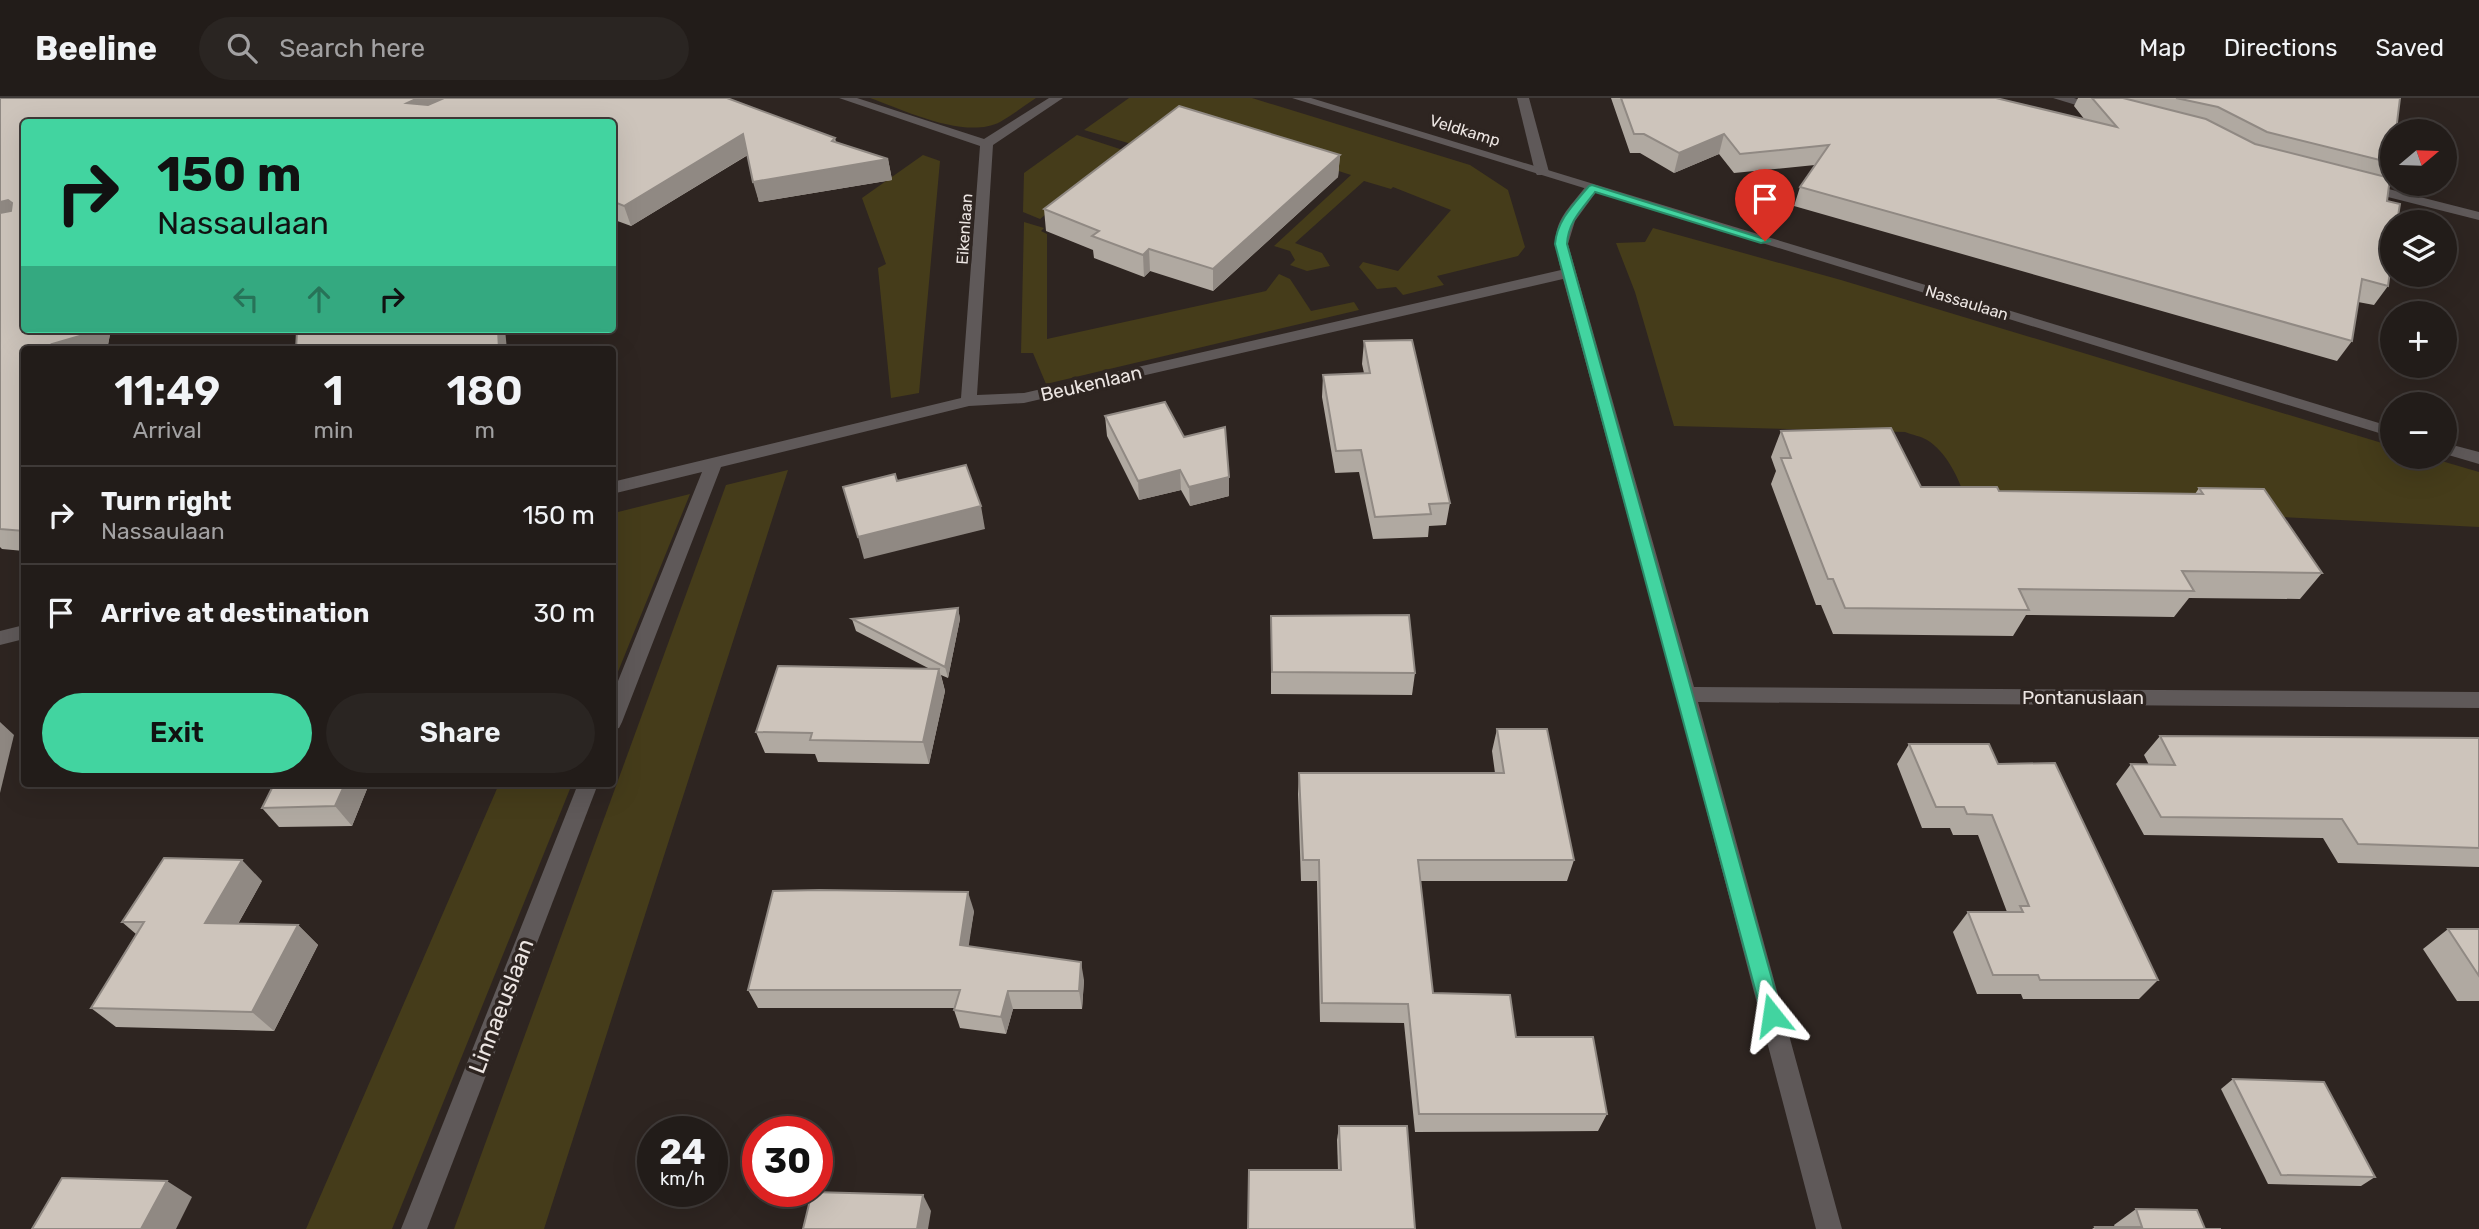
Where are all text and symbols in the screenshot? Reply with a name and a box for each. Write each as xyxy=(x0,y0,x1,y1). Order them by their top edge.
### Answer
search box xyxy=(199,17,689,80)
text: Beeline xyxy=(35,29,157,68)
icon: search xyxy=(223,29,261,67)
text: Search here xyxy=(279,33,425,64)
text: Map xyxy=(2139,34,2186,62)
text: Directions xyxy=(2224,34,2337,62)
text: Saved xyxy=(2375,34,2444,62)
street label: Veldkamp xyxy=(1427,111,1502,150)
north arrow xyxy=(2380,119,2457,196)
map controls xyxy=(2380,119,2457,469)
text: 150 m xyxy=(157,145,302,203)
icon: right xyxy=(42,147,133,238)
pin xyxy=(1735,169,1795,241)
icon: arrive xyxy=(1746,180,1784,218)
street label: Eikenlaan xyxy=(953,193,976,265)
text: Nassaulaan xyxy=(157,204,329,242)
button: layers xyxy=(2380,210,2457,287)
icon: left xyxy=(227,280,265,318)
icon: ahead xyxy=(300,280,338,318)
icon: right xyxy=(373,280,411,318)
street label: Nassaulaan xyxy=(1923,281,2011,324)
button: + xyxy=(2380,301,2457,378)
street label: Beukenlaan xyxy=(1038,361,1144,406)
text: 11:49 xyxy=(114,366,220,416)
text: 1 xyxy=(324,366,344,416)
text: 180 xyxy=(447,366,523,416)
button: − xyxy=(2380,392,2457,469)
text: Arrival xyxy=(133,416,202,444)
text: min xyxy=(314,416,354,444)
text: m xyxy=(475,416,495,444)
text: Turn right xyxy=(101,486,231,517)
icon: right xyxy=(42,496,80,534)
text: 150 m xyxy=(522,500,595,531)
text: Nassaulaan xyxy=(101,517,225,545)
icon: arrive xyxy=(42,594,80,632)
text: Arrive at destination xyxy=(101,598,369,629)
text: 30 m xyxy=(533,598,595,629)
street label: Pontanuslaan xyxy=(2022,686,2144,709)
button: Exit xyxy=(42,693,312,773)
button: Share xyxy=(326,693,595,773)
street label: Linnaeuslaan xyxy=(462,934,540,1078)
position arrow xyxy=(1735,978,1809,1052)
speed limit sign: 30 xyxy=(742,1116,833,1207)
text: 24 xyxy=(659,1131,706,1173)
text: km/h xyxy=(660,1168,705,1190)

